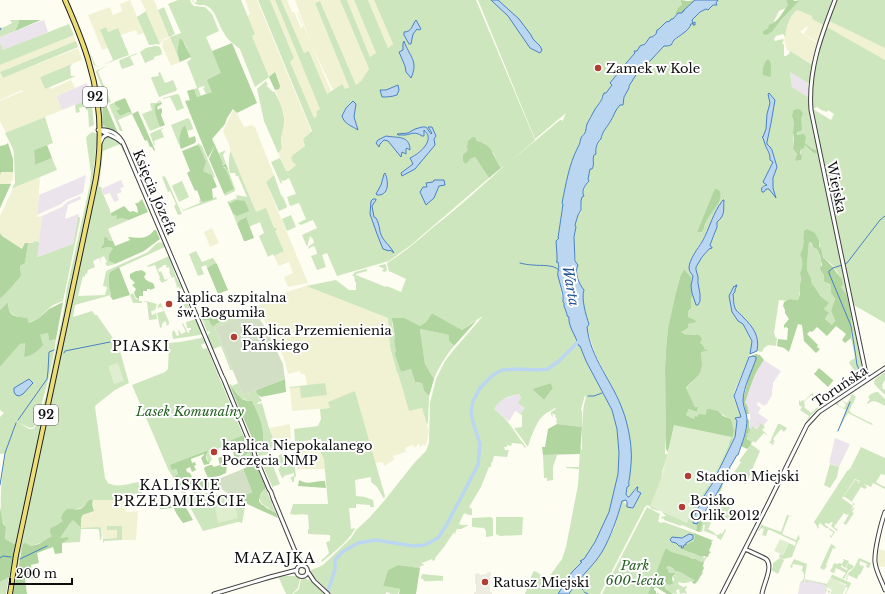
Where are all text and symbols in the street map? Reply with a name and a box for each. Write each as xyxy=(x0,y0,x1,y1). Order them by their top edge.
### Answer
place label: Zamek w Kole xyxy=(606,60,700,77)
marker: Zamek w Kole xyxy=(593,63,603,73)
road number: 92 xyxy=(83,87,107,107)
street label: Księcia Józefa xyxy=(129,147,180,238)
street label: Wiejska xyxy=(823,159,850,215)
water label: Warta xyxy=(559,264,583,308)
place label: kaplica szpitalna św. Bogumiła xyxy=(177,289,287,321)
marker: kaplica szpitalna św. Bogumiła xyxy=(164,299,174,309)
place label: Kaplica Przemienienia Pańskiego xyxy=(242,322,392,354)
marker: Kaplica Przemienienia Pańskiego xyxy=(229,332,239,342)
district label: PIASKI xyxy=(112,337,170,355)
street label: Toruńska xyxy=(810,361,872,411)
park label: Lasek Komunalny xyxy=(135,403,244,420)
road number: 92 xyxy=(34,405,58,425)
place label: kaplica Niepokalanego Poczęcia NMP xyxy=(222,437,373,469)
marker: kaplica Niepokalanego Poczęcia NMP xyxy=(209,447,219,457)
place label: Stadion Miejski xyxy=(696,468,800,485)
marker: Stadion Miejski xyxy=(683,471,693,481)
district label: KALISKIE PRZEDMIEŚCIE xyxy=(113,476,247,510)
place label: Boisko Orlik 2012 xyxy=(690,492,760,524)
marker: Boisko Orlik 2012 xyxy=(677,502,687,512)
district label: MAZAJKA xyxy=(234,549,316,567)
park label: Park 600-lecia xyxy=(606,557,664,589)
scale bar xyxy=(10,560,72,586)
text: 200 m xyxy=(16,566,57,581)
place label: Ratusz Miejski xyxy=(493,574,590,591)
marker: Ratusz Miejski xyxy=(480,577,490,587)

